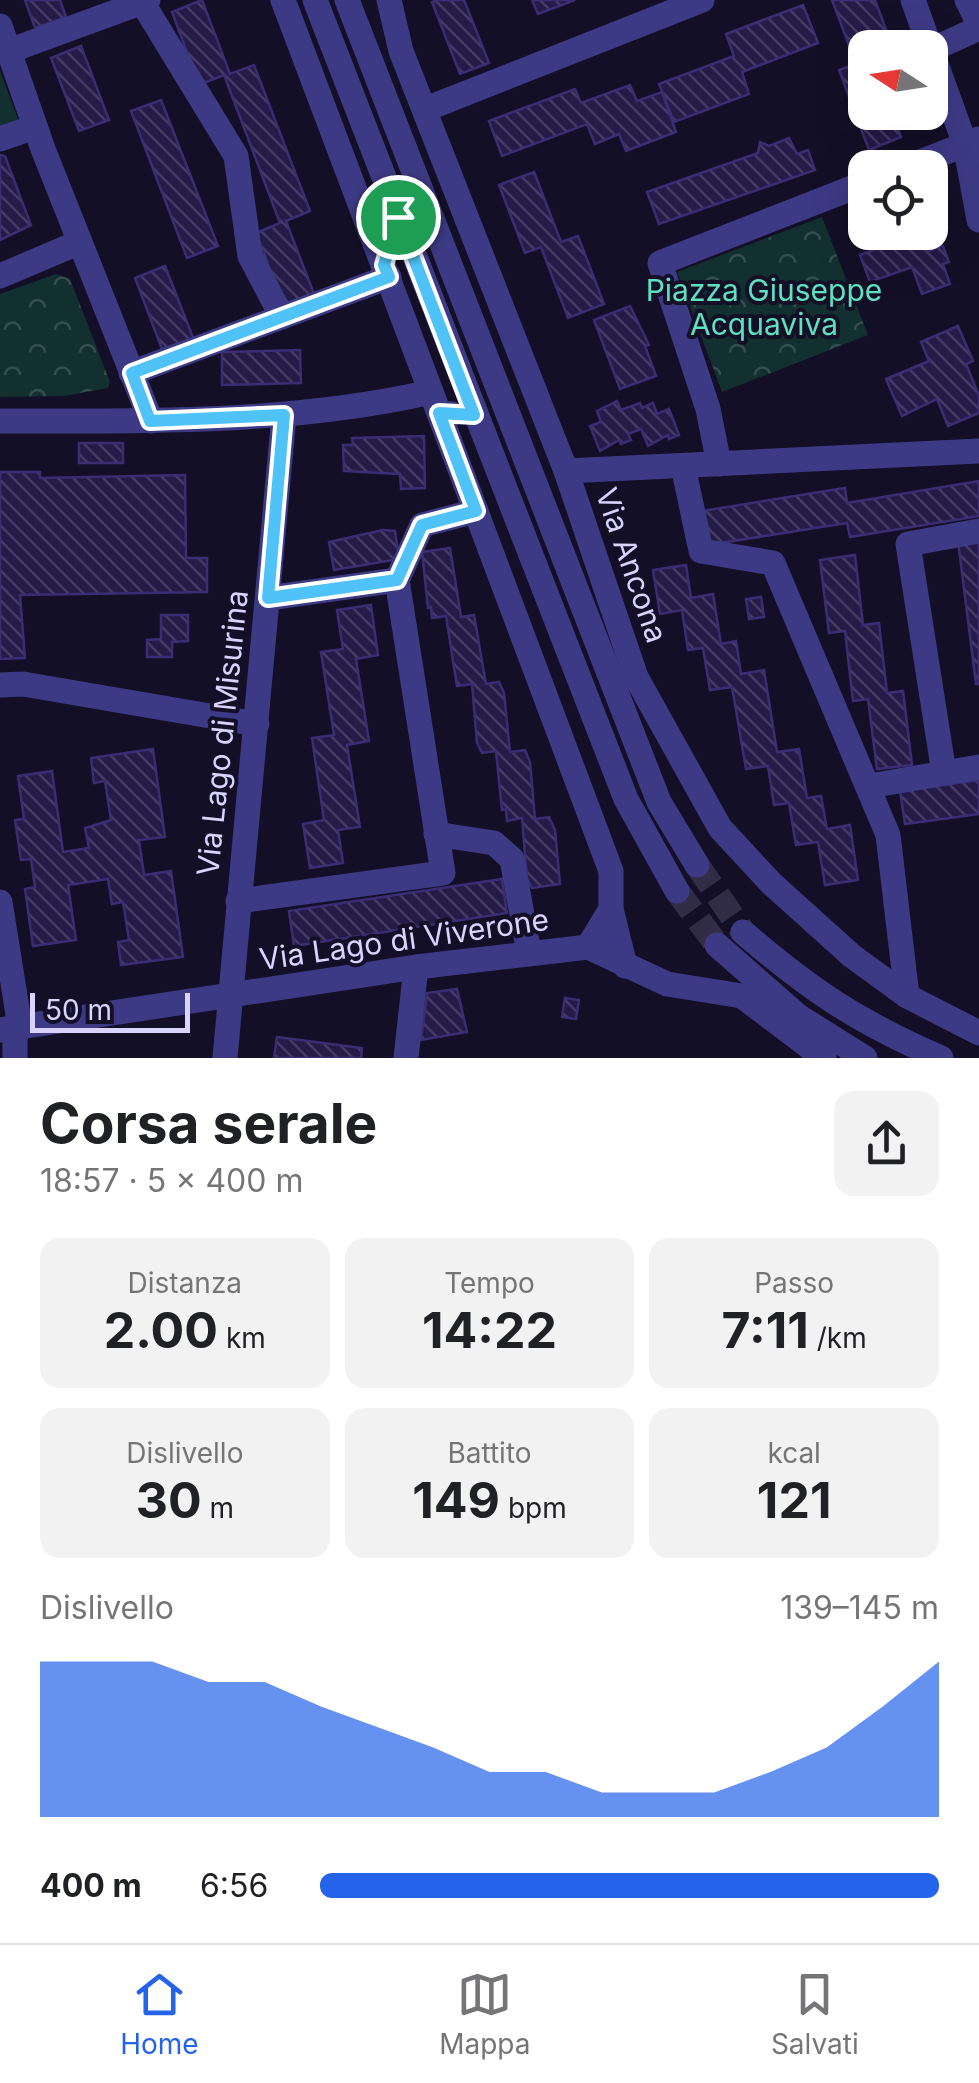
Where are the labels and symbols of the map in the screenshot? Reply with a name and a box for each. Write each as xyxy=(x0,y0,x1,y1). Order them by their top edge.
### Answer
north arrow xyxy=(848,30,948,130)
pin xyxy=(356,175,441,260)
park label: Piazza Giuseppe Acquaviva xyxy=(646,272,882,342)
street label: Via Ancona xyxy=(589,483,675,647)
street label: Via Lago di Misurina xyxy=(189,588,255,878)
street label: Via Lago di Viverone xyxy=(257,901,551,977)
scale bar xyxy=(30,988,190,1032)

